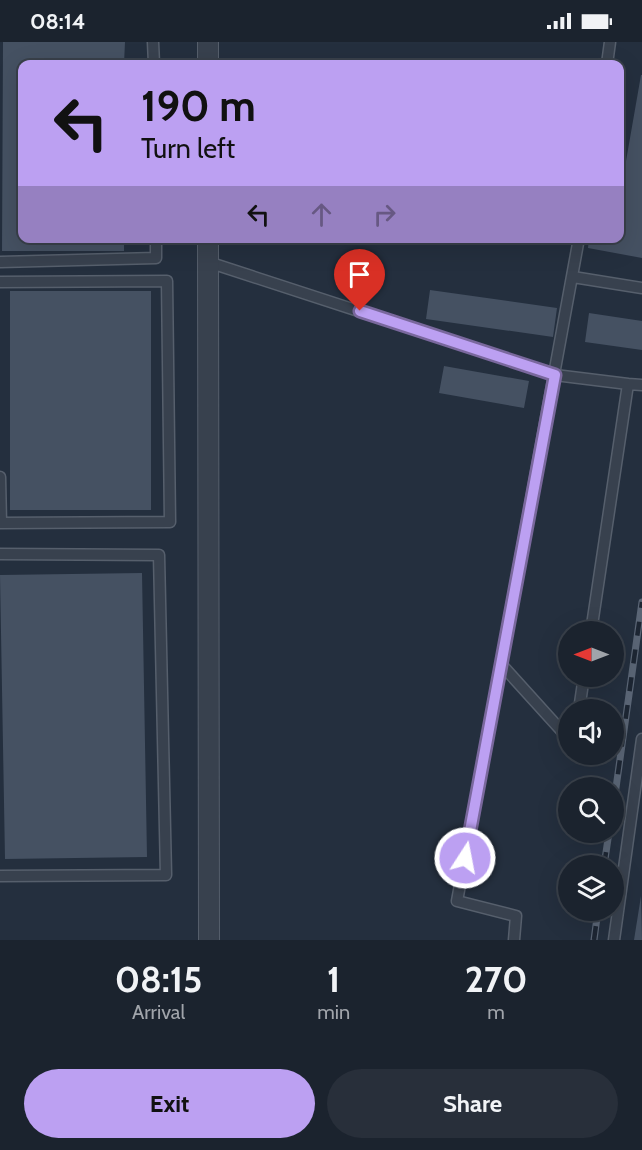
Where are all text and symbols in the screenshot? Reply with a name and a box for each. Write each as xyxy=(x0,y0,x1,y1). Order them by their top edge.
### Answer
text: 08:14 xyxy=(30,8,85,35)
text: 190 m xyxy=(141,80,256,132)
icon: left xyxy=(42,84,120,162)
text: Turn left xyxy=(141,132,235,165)
icon: left xyxy=(242,198,275,231)
icon: ahead xyxy=(305,198,338,231)
icon: right xyxy=(368,198,401,231)
pin xyxy=(334,249,385,311)
icon: arrive xyxy=(343,258,376,291)
north arrow xyxy=(558,621,624,687)
map controls xyxy=(558,621,624,921)
button: sound xyxy=(558,699,624,765)
button: search xyxy=(558,777,624,843)
position arrow xyxy=(433,826,497,890)
button: layers xyxy=(558,855,624,921)
text: 08:15 xyxy=(115,957,202,1001)
text: 1 xyxy=(327,957,340,1001)
text: 270 xyxy=(465,957,527,1001)
text: Arrival xyxy=(132,1000,185,1024)
text: min xyxy=(317,1000,350,1024)
text: m xyxy=(487,1000,505,1024)
button: Exit xyxy=(24,1069,315,1138)
button: Share xyxy=(327,1069,618,1138)

